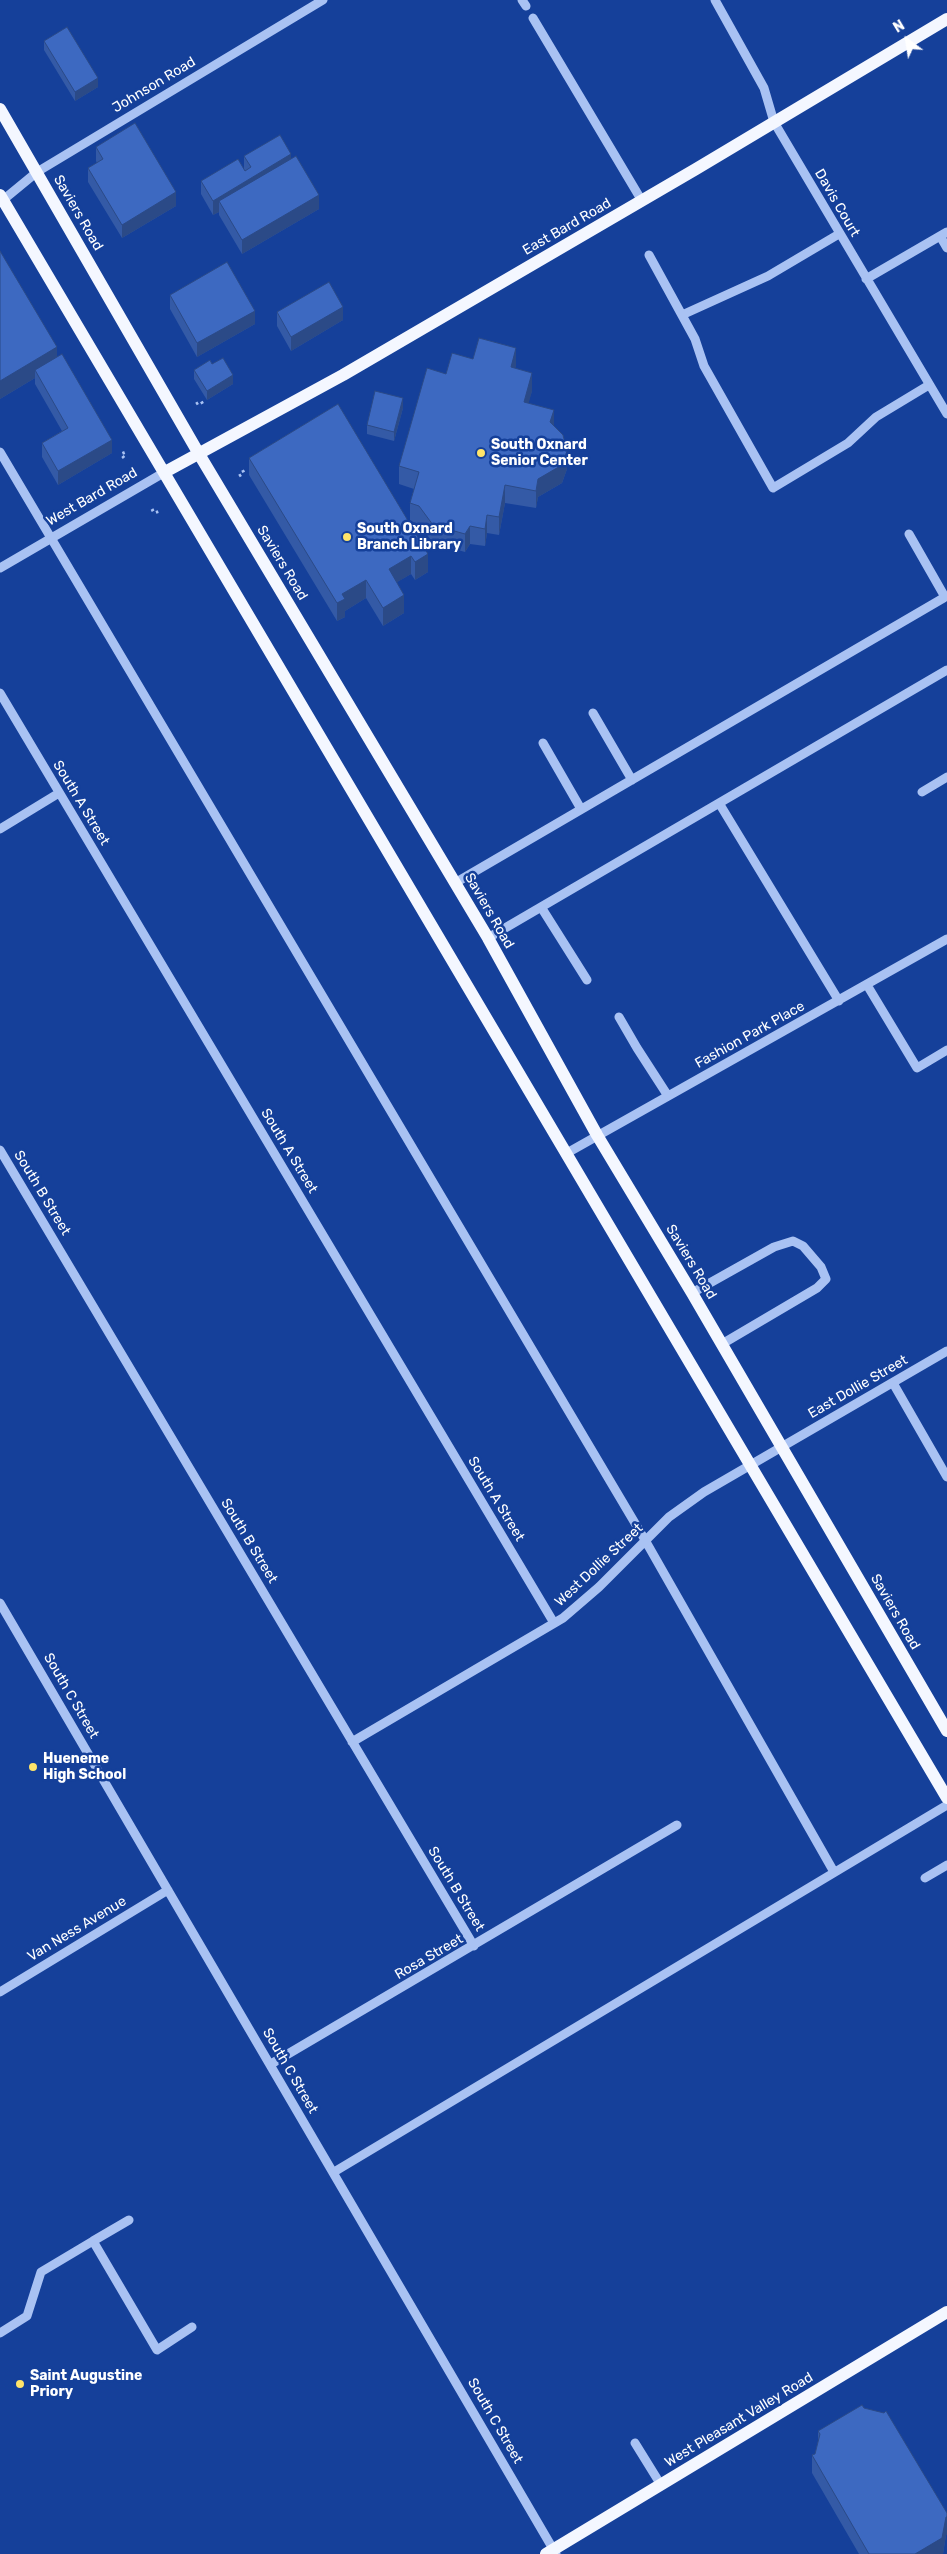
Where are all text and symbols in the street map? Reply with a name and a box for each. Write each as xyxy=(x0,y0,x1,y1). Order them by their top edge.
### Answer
north arrow xyxy=(882,15,932,65)
text: N xyxy=(890,17,908,37)
street label: Johnson Road xyxy=(109,54,199,116)
street label: Davis Court xyxy=(811,166,863,240)
street label: Saviers Road xyxy=(50,172,106,254)
street label: East Bard Road xyxy=(520,195,614,259)
place label: South Oxnard Senior Center xyxy=(491,437,588,470)
marker: South Oxnard Senior Center xyxy=(475,447,487,459)
street label: West Bard Road xyxy=(44,464,140,530)
place label: South Oxnard Branch Library xyxy=(357,521,461,554)
street label: Saviers Road xyxy=(253,523,311,603)
marker: South Oxnard Branch Library xyxy=(341,531,353,543)
street label: South A Street xyxy=(49,758,113,848)
street label: Saviers Road xyxy=(461,870,517,952)
street label: Fashion Park Place xyxy=(692,998,808,1072)
street label: South A Street xyxy=(257,1106,321,1196)
street label: South B Street xyxy=(10,1148,74,1238)
street label: Saviers Road xyxy=(662,1222,720,1302)
street label: East Dollie Street xyxy=(805,1352,911,1422)
street label: South A Street xyxy=(464,1454,528,1544)
street label: South B Street xyxy=(217,1496,281,1586)
street label: West Dollie Street xyxy=(551,1520,647,1610)
street label: Saviers Road xyxy=(867,1571,923,1653)
street label: South C Street xyxy=(40,1650,102,1742)
place label: Hueneme High School xyxy=(43,1751,126,1784)
marker: Hueneme High School xyxy=(27,1761,39,1773)
street label: South B Street xyxy=(424,1844,488,1934)
street label: Van Ness Avenue xyxy=(25,1893,129,1965)
street label: Rosa Street xyxy=(392,1931,466,1983)
street label: South C Street xyxy=(259,2025,321,2117)
place label: Saint Augustine Priory xyxy=(30,2368,142,2400)
street label: West Pleasant Valley Road xyxy=(662,2369,816,2471)
street label: South C Street xyxy=(464,2375,526,2467)
marker: Saint Augustine Priory xyxy=(14,2378,26,2390)

